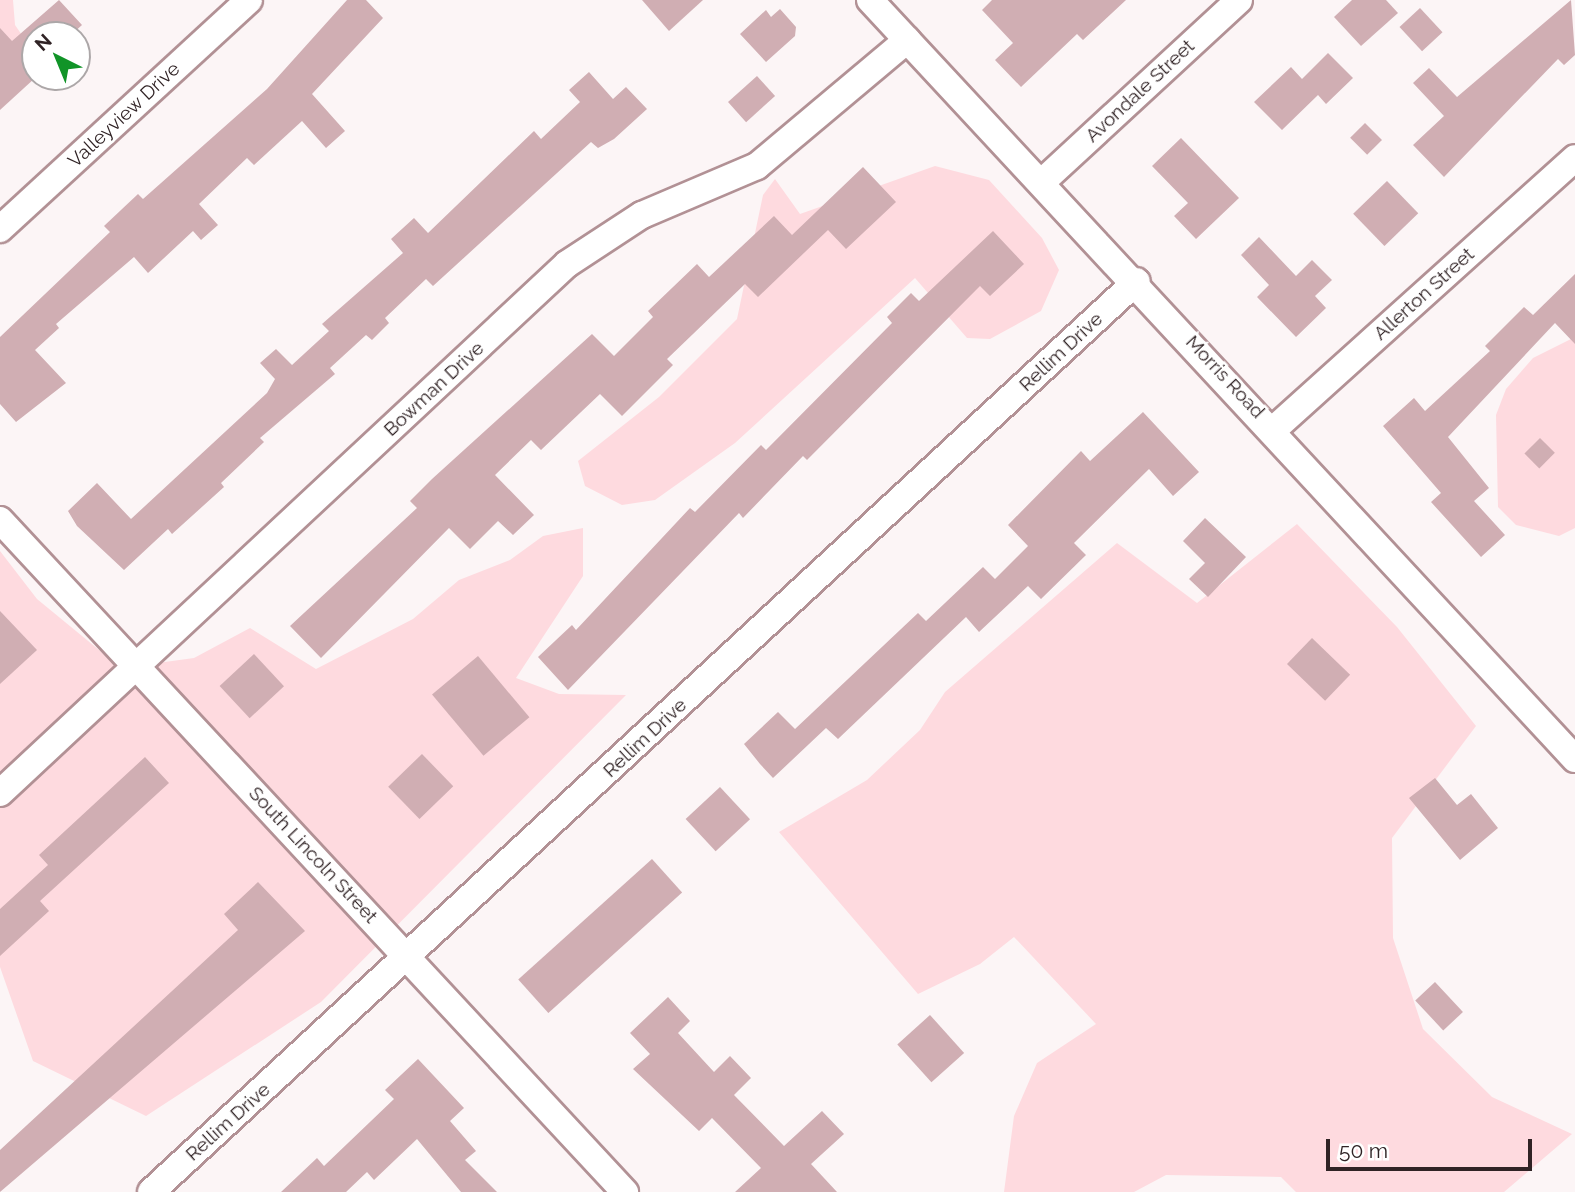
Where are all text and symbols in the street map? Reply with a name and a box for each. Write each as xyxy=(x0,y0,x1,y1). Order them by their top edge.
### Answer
north arrow xyxy=(21,21,91,91)
text: N xyxy=(30,29,56,55)
street label: Avondale Street xyxy=(1081,35,1199,147)
street label: Valleyview Drive xyxy=(63,57,185,173)
street label: Allerton Street xyxy=(1369,243,1479,345)
street label: Rellim Drive xyxy=(1015,308,1107,396)
street label: Morris Road xyxy=(1181,331,1269,423)
street label: Bowman Drive xyxy=(379,337,489,441)
street label: Rellim Drive xyxy=(599,694,691,782)
street label: South Lincoln Street xyxy=(244,782,382,928)
street label: Rellim Drive xyxy=(181,1078,275,1166)
scale bar xyxy=(1330,1126,1536,1170)
text: 50 m xyxy=(1339,1138,1388,1163)

